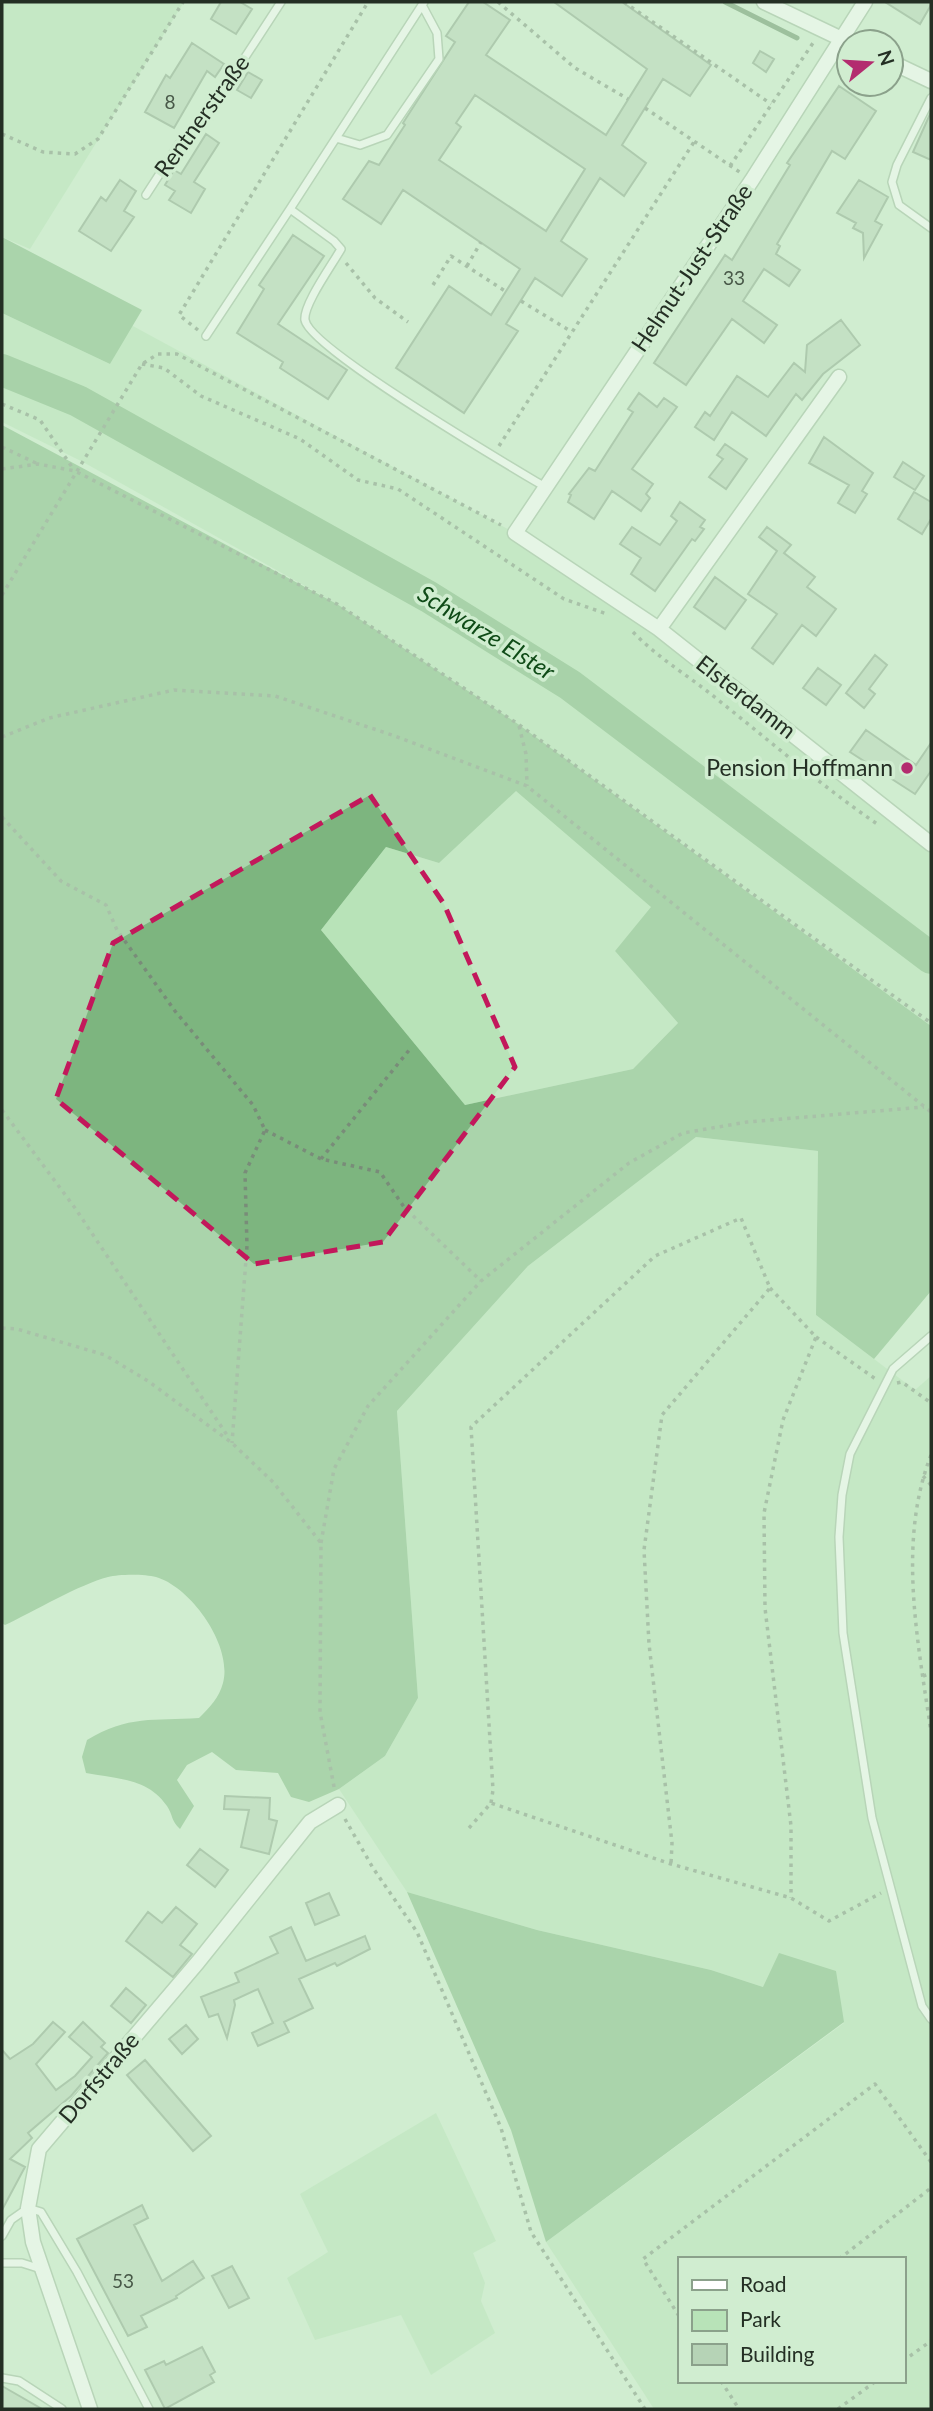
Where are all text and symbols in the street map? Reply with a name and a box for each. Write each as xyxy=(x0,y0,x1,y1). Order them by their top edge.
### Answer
north arrow xyxy=(835,28,905,98)
text: N xyxy=(873,47,900,68)
street label: Rentnerstraße xyxy=(148,49,255,182)
house number: 8 xyxy=(164,90,176,113)
street label: Helmut-Just-Straße xyxy=(625,178,758,357)
house number: 33 xyxy=(723,266,745,289)
water label: Schwarze Elster xyxy=(413,578,561,686)
street label: Elsterdamm xyxy=(691,649,802,744)
place label: Pension Hoffmann xyxy=(706,753,893,781)
marker: Pension Hoffmann xyxy=(899,760,915,776)
street label: Dorfstraße xyxy=(52,2026,144,2129)
legend xyxy=(678,2257,905,2383)
house number: 53 xyxy=(112,2269,134,2292)
text: Road xyxy=(740,2271,787,2296)
text: Park xyxy=(740,2306,781,2331)
text: Building xyxy=(740,2341,815,2366)

